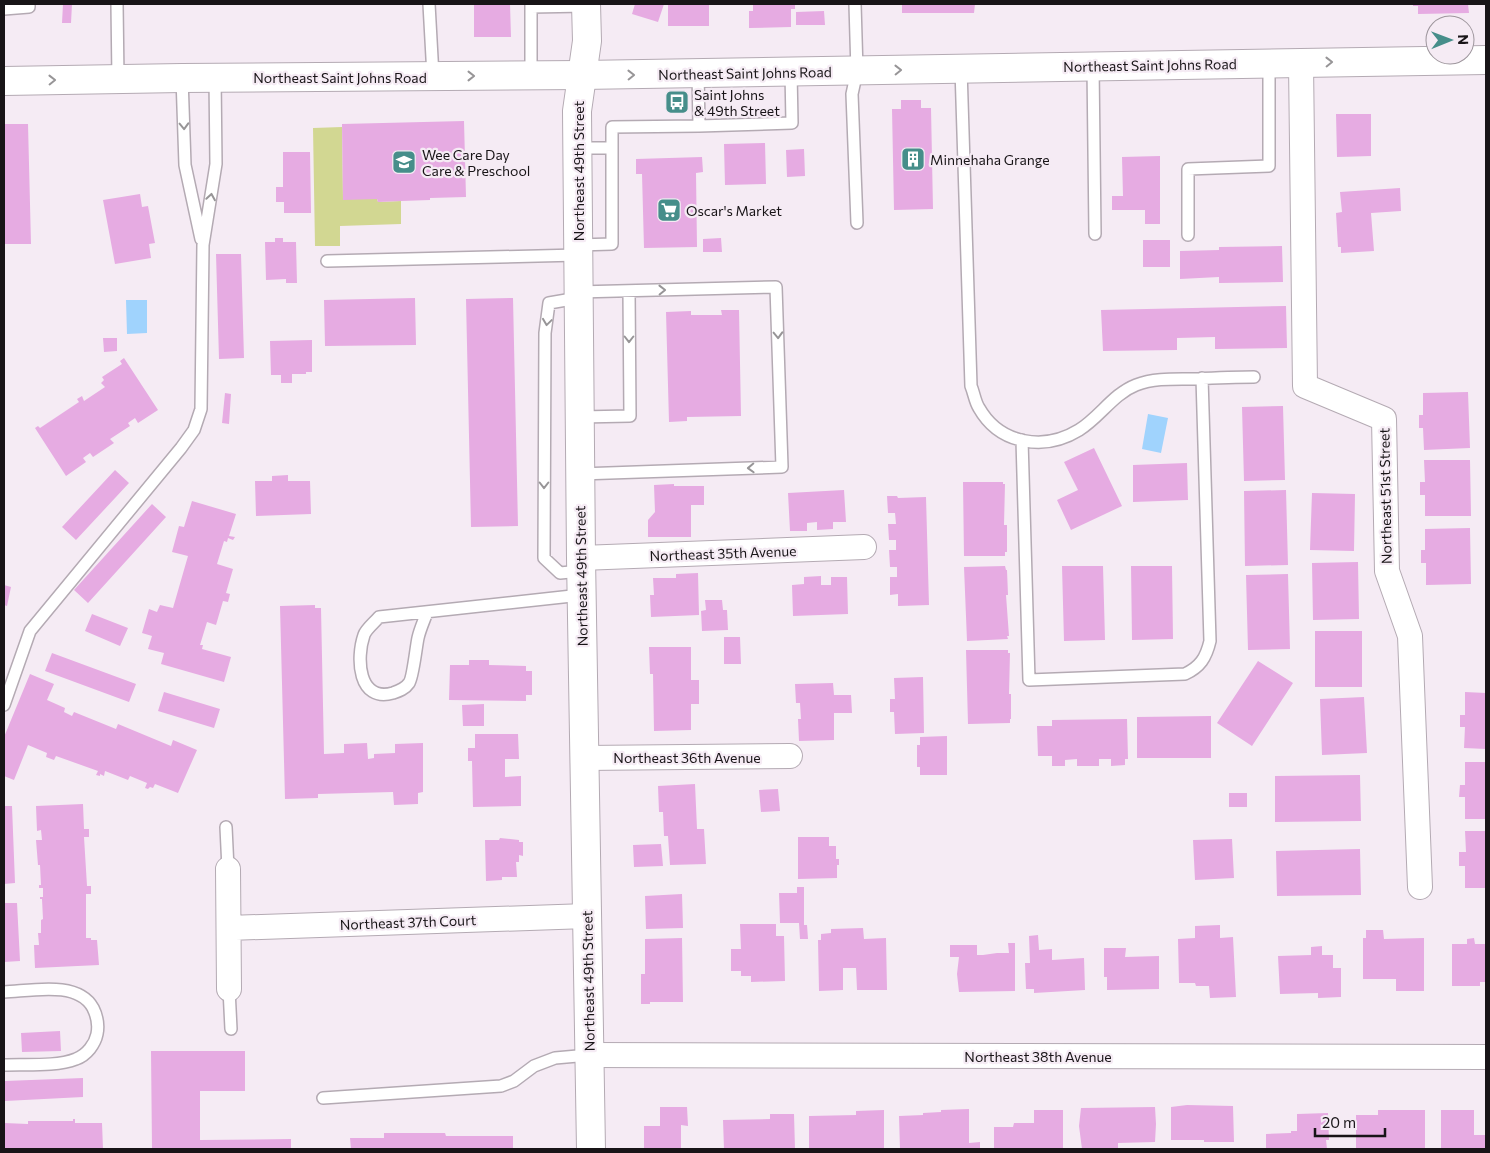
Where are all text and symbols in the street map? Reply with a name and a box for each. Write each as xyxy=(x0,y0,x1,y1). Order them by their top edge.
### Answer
north arrow xyxy=(1425,15,1475,65)
text: N xyxy=(1455,34,1472,45)
street label: Northeast Saint Johns Road xyxy=(1063,55,1237,75)
one-way arrow xyxy=(1325,57,1333,67)
street label: Northeast Saint Johns Road xyxy=(658,63,832,83)
one-way arrow xyxy=(894,65,902,75)
street label: Northeast Saint Johns Road xyxy=(253,69,427,86)
one-way arrow xyxy=(627,69,635,80)
one-way arrow xyxy=(467,71,475,81)
one-way arrow xyxy=(49,75,57,86)
place label: Saint Johns & 49th Street xyxy=(694,86,780,119)
bus stop icon: Saint Johns & 49th Street xyxy=(664,89,690,115)
street label: Northeast 49th Street xyxy=(570,100,587,241)
one-way arrow xyxy=(178,123,189,131)
place label: Wee Care Day Care & Preschool xyxy=(422,146,530,179)
building icon: Minnehaha Grange xyxy=(900,146,926,172)
school or university icon: Wee Care Day Care & Preschool xyxy=(391,149,417,175)
place label: Minnehaha Grange xyxy=(930,151,1050,168)
one-way arrow xyxy=(205,193,215,202)
supermarket icon: Oscar's Market xyxy=(656,197,682,223)
place label: Oscar's Market xyxy=(686,202,782,219)
one-way arrow xyxy=(658,284,666,295)
one-way arrow xyxy=(542,318,552,327)
one-way arrow xyxy=(772,332,783,340)
one-way arrow xyxy=(624,336,635,344)
street label: Northeast 51st Street xyxy=(1375,428,1395,564)
one-way arrow xyxy=(747,462,755,473)
one-way arrow xyxy=(539,482,549,489)
street label: Northeast 49th Street xyxy=(571,505,591,646)
street label: Northeast 35th Avenue xyxy=(649,542,797,564)
street label: Northeast 36th Avenue xyxy=(613,749,761,766)
street label: Northeast 49th Street xyxy=(578,910,598,1051)
street label: Northeast 37th Court xyxy=(339,911,477,933)
street label: Northeast 38th Avenue xyxy=(964,1048,1112,1065)
scale bar xyxy=(1315,1106,1385,1138)
text: 20 m xyxy=(1322,1113,1356,1131)

